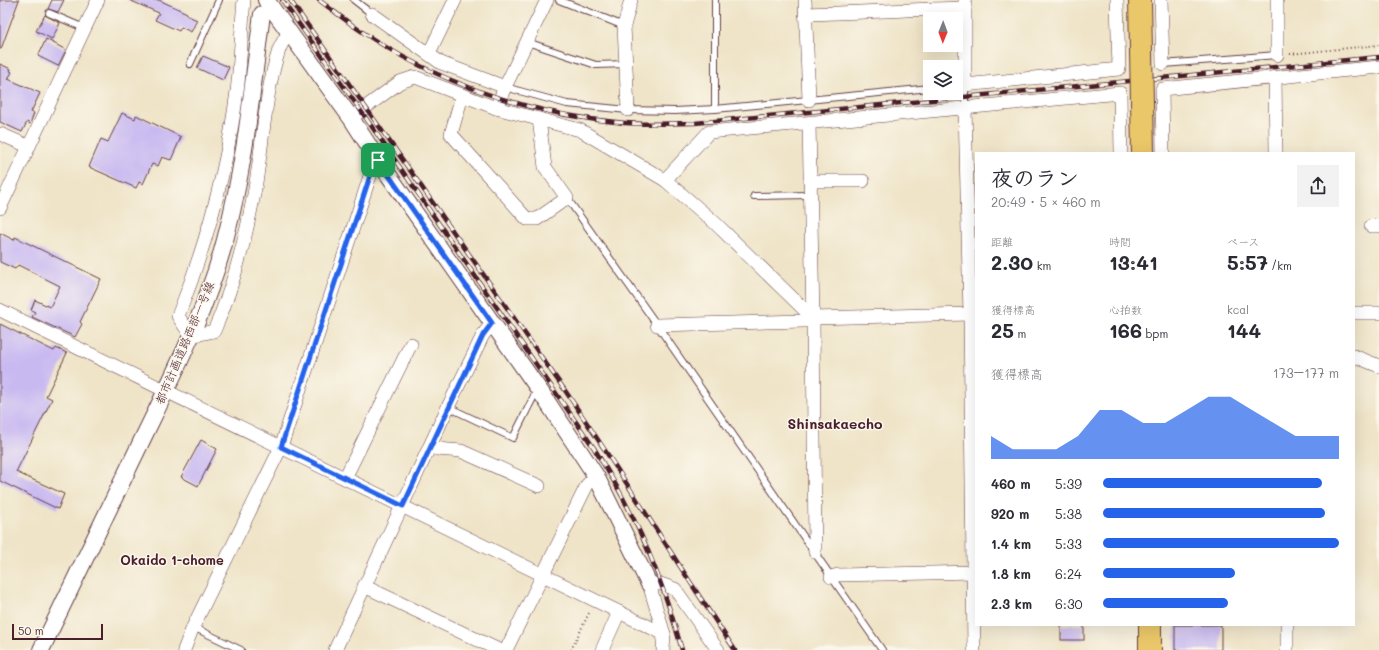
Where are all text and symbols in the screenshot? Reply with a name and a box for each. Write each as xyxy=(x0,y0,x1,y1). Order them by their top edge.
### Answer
north arrow xyxy=(923,12,963,52)
map controls xyxy=(923,12,963,100)
button: layers xyxy=(923,60,963,100)
pin xyxy=(361,143,395,177)
icon: arrive xyxy=(367,149,389,171)
text: 夜のラン xyxy=(991,163,1079,192)
button: share xyxy=(1297,165,1339,207)
text: 20:49 · 5 × 460 m xyxy=(991,193,1101,210)
text: 距離 xyxy=(991,234,1013,249)
text: 時間 xyxy=(1109,234,1131,249)
text: ペース xyxy=(1227,234,1259,249)
text: 2.30 xyxy=(991,249,1033,275)
text: 13:41 xyxy=(1109,249,1158,275)
text: 5:57 xyxy=(1227,249,1268,275)
text: km xyxy=(1033,258,1051,273)
text: /km xyxy=(1268,258,1292,273)
street label: 都市計画道路西部一号線 xyxy=(151,279,217,406)
text: 獲得標高 xyxy=(991,302,1035,317)
text: 心拍数 xyxy=(1109,302,1142,317)
text: kcal xyxy=(1227,302,1249,317)
text: 25 xyxy=(991,317,1014,343)
text: 166 xyxy=(1109,317,1142,343)
text: 144 xyxy=(1227,317,1261,343)
text: m xyxy=(1014,326,1026,341)
text: bpm xyxy=(1142,326,1168,341)
text: 173–177 m xyxy=(1273,364,1339,381)
text: 獲得標高 xyxy=(991,365,1043,382)
district label: Shinsakaecho xyxy=(788,414,883,433)
text: 460 m xyxy=(991,475,1030,492)
text: 5:39 xyxy=(1055,475,1082,492)
text: 920 m xyxy=(991,505,1029,522)
text: 5:38 xyxy=(1055,505,1082,522)
text: 1.4 km xyxy=(991,535,1031,552)
text: 5:33 xyxy=(1055,535,1082,552)
district label: Okaido 1-chome xyxy=(120,551,224,568)
text: 1.8 km xyxy=(991,565,1031,582)
text: 6:24 xyxy=(1055,565,1082,582)
text: 2.3 km xyxy=(991,595,1032,612)
text: 6:30 xyxy=(1055,595,1083,612)
scale bar xyxy=(12,622,103,641)
text: 50 m xyxy=(18,623,44,638)

